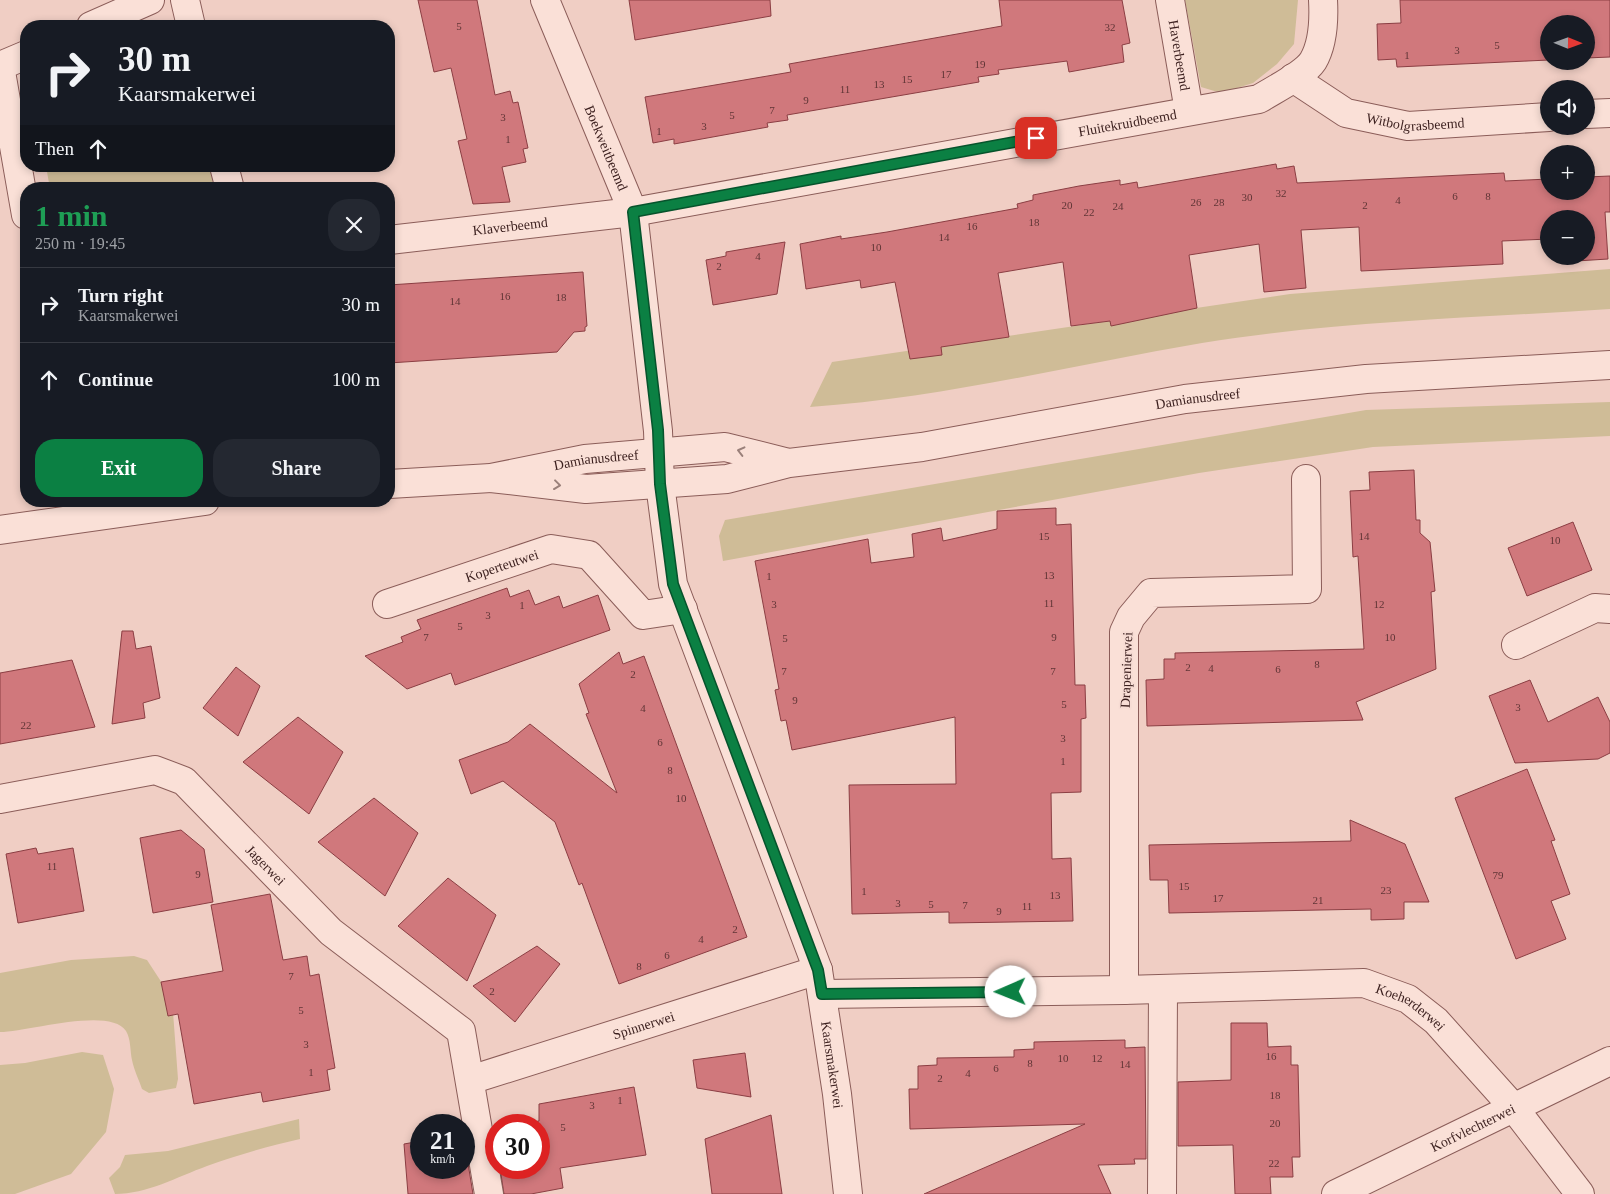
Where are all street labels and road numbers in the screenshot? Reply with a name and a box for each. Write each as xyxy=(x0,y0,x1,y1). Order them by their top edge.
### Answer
street label: Haverbeemd xyxy=(1166,19,1192,92)
street label: Boekweitbeemd xyxy=(582,103,630,193)
street label: Fluitekruidbeemd xyxy=(1077,107,1178,139)
street label: Witbolgrasbeemd xyxy=(1365,110,1465,134)
street label: Klaverbeemd xyxy=(472,215,549,238)
street label: Damianusdreef xyxy=(1154,386,1241,412)
street label: Damianusdreef xyxy=(552,447,640,473)
street label: Koperteutwei xyxy=(463,547,541,585)
street label: Drapenierwei xyxy=(1118,632,1135,708)
street label: Jagerwei xyxy=(243,842,288,889)
street label: Koeherderwei xyxy=(1374,981,1448,1034)
street label: Spinnerwei xyxy=(611,1009,676,1042)
street label: Kaarsmakerwei xyxy=(818,1020,846,1109)
street label: Korfvlechterwei xyxy=(1428,1101,1518,1155)

